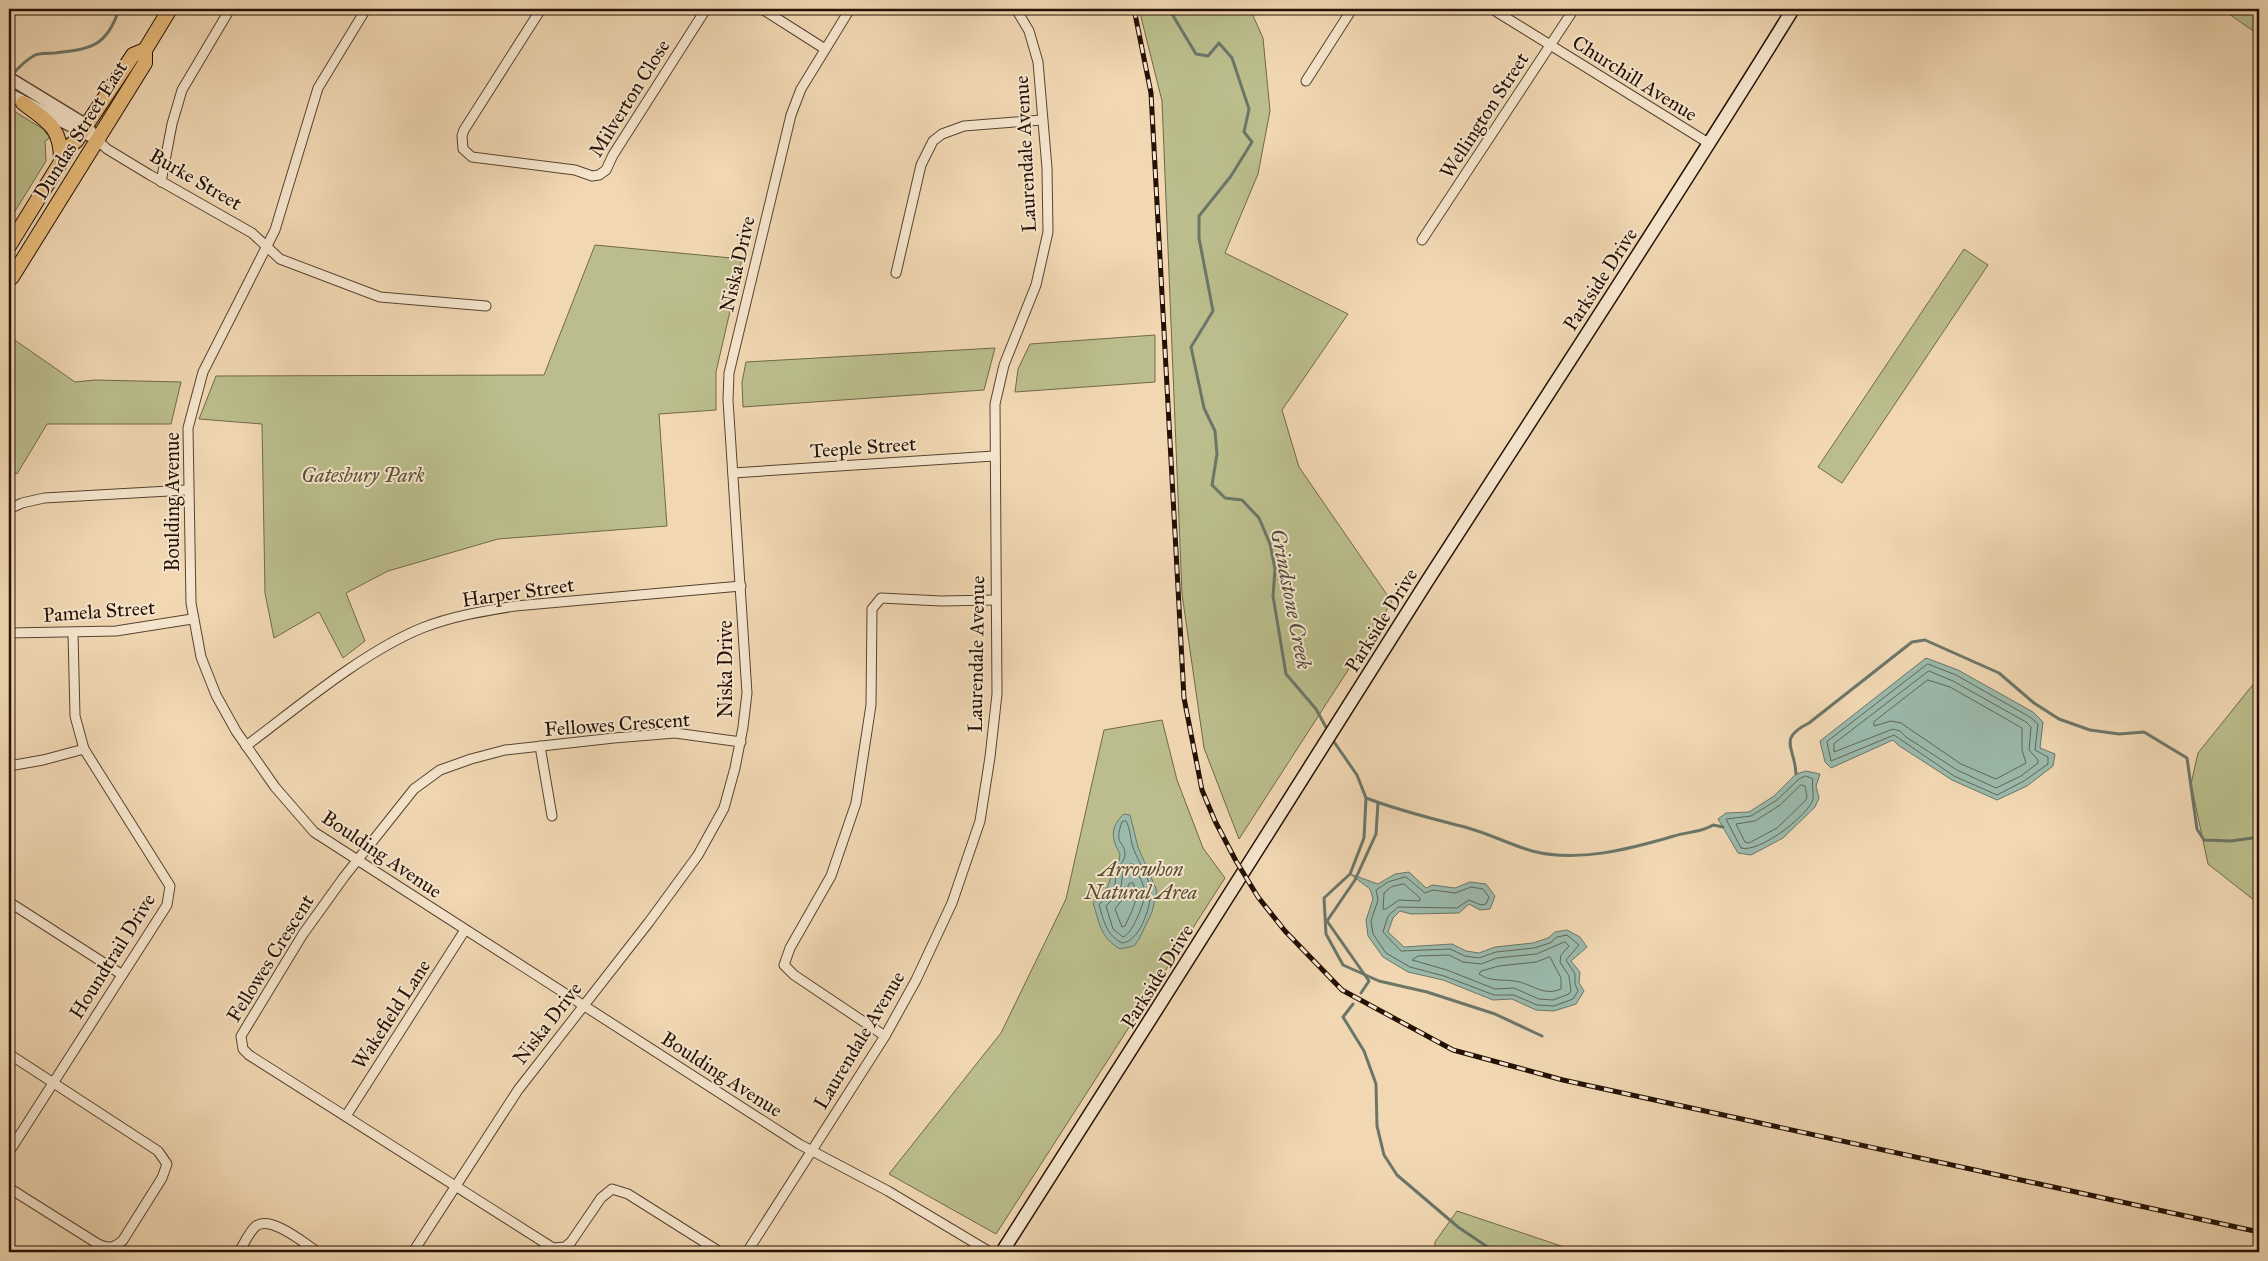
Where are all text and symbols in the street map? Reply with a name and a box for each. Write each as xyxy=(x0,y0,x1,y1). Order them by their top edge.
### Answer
street label: Churchill Avenue xyxy=(1568,30,1702,126)
street label: Milverton Close xyxy=(583,35,675,161)
street label: Wellington Street xyxy=(1434,48,1534,183)
street label: Dundas Street East xyxy=(28,56,132,204)
street label: Laurendale Avenue xyxy=(1009,75,1041,233)
street label: Burke Street xyxy=(146,143,246,215)
street label: Niska Drive xyxy=(714,214,760,314)
street label: Parkside Drive xyxy=(1558,223,1642,335)
street label: Teeple Street xyxy=(809,431,917,463)
street label: Boulding Avenue xyxy=(160,432,185,572)
park label: Gatesbury Park xyxy=(301,463,425,487)
water label: Grindstone Creek xyxy=(1265,526,1318,672)
street label: Parkside Drive xyxy=(1340,564,1422,676)
street label: Harper Street xyxy=(460,572,576,612)
street label: Laurendale Avenue xyxy=(963,575,989,733)
street label: Pamela Street xyxy=(42,595,156,627)
street label: Niska Drive xyxy=(713,620,737,718)
street label: Fellowes Crescent xyxy=(543,707,691,741)
street label: Boulding Avenue xyxy=(317,805,447,904)
park label: Arrowhon Natural Area xyxy=(1084,857,1197,904)
street label: Houndtrail Drive xyxy=(64,889,160,1023)
street label: Fellowes Crescent xyxy=(221,890,319,1026)
street label: Parkside Drive xyxy=(1116,920,1198,1032)
street label: Wakefield Lane xyxy=(347,955,435,1073)
street label: Laurendale Avenue xyxy=(808,967,910,1113)
street label: Niska Drive xyxy=(507,977,587,1069)
street label: Boulding Avenue xyxy=(656,1026,787,1123)

